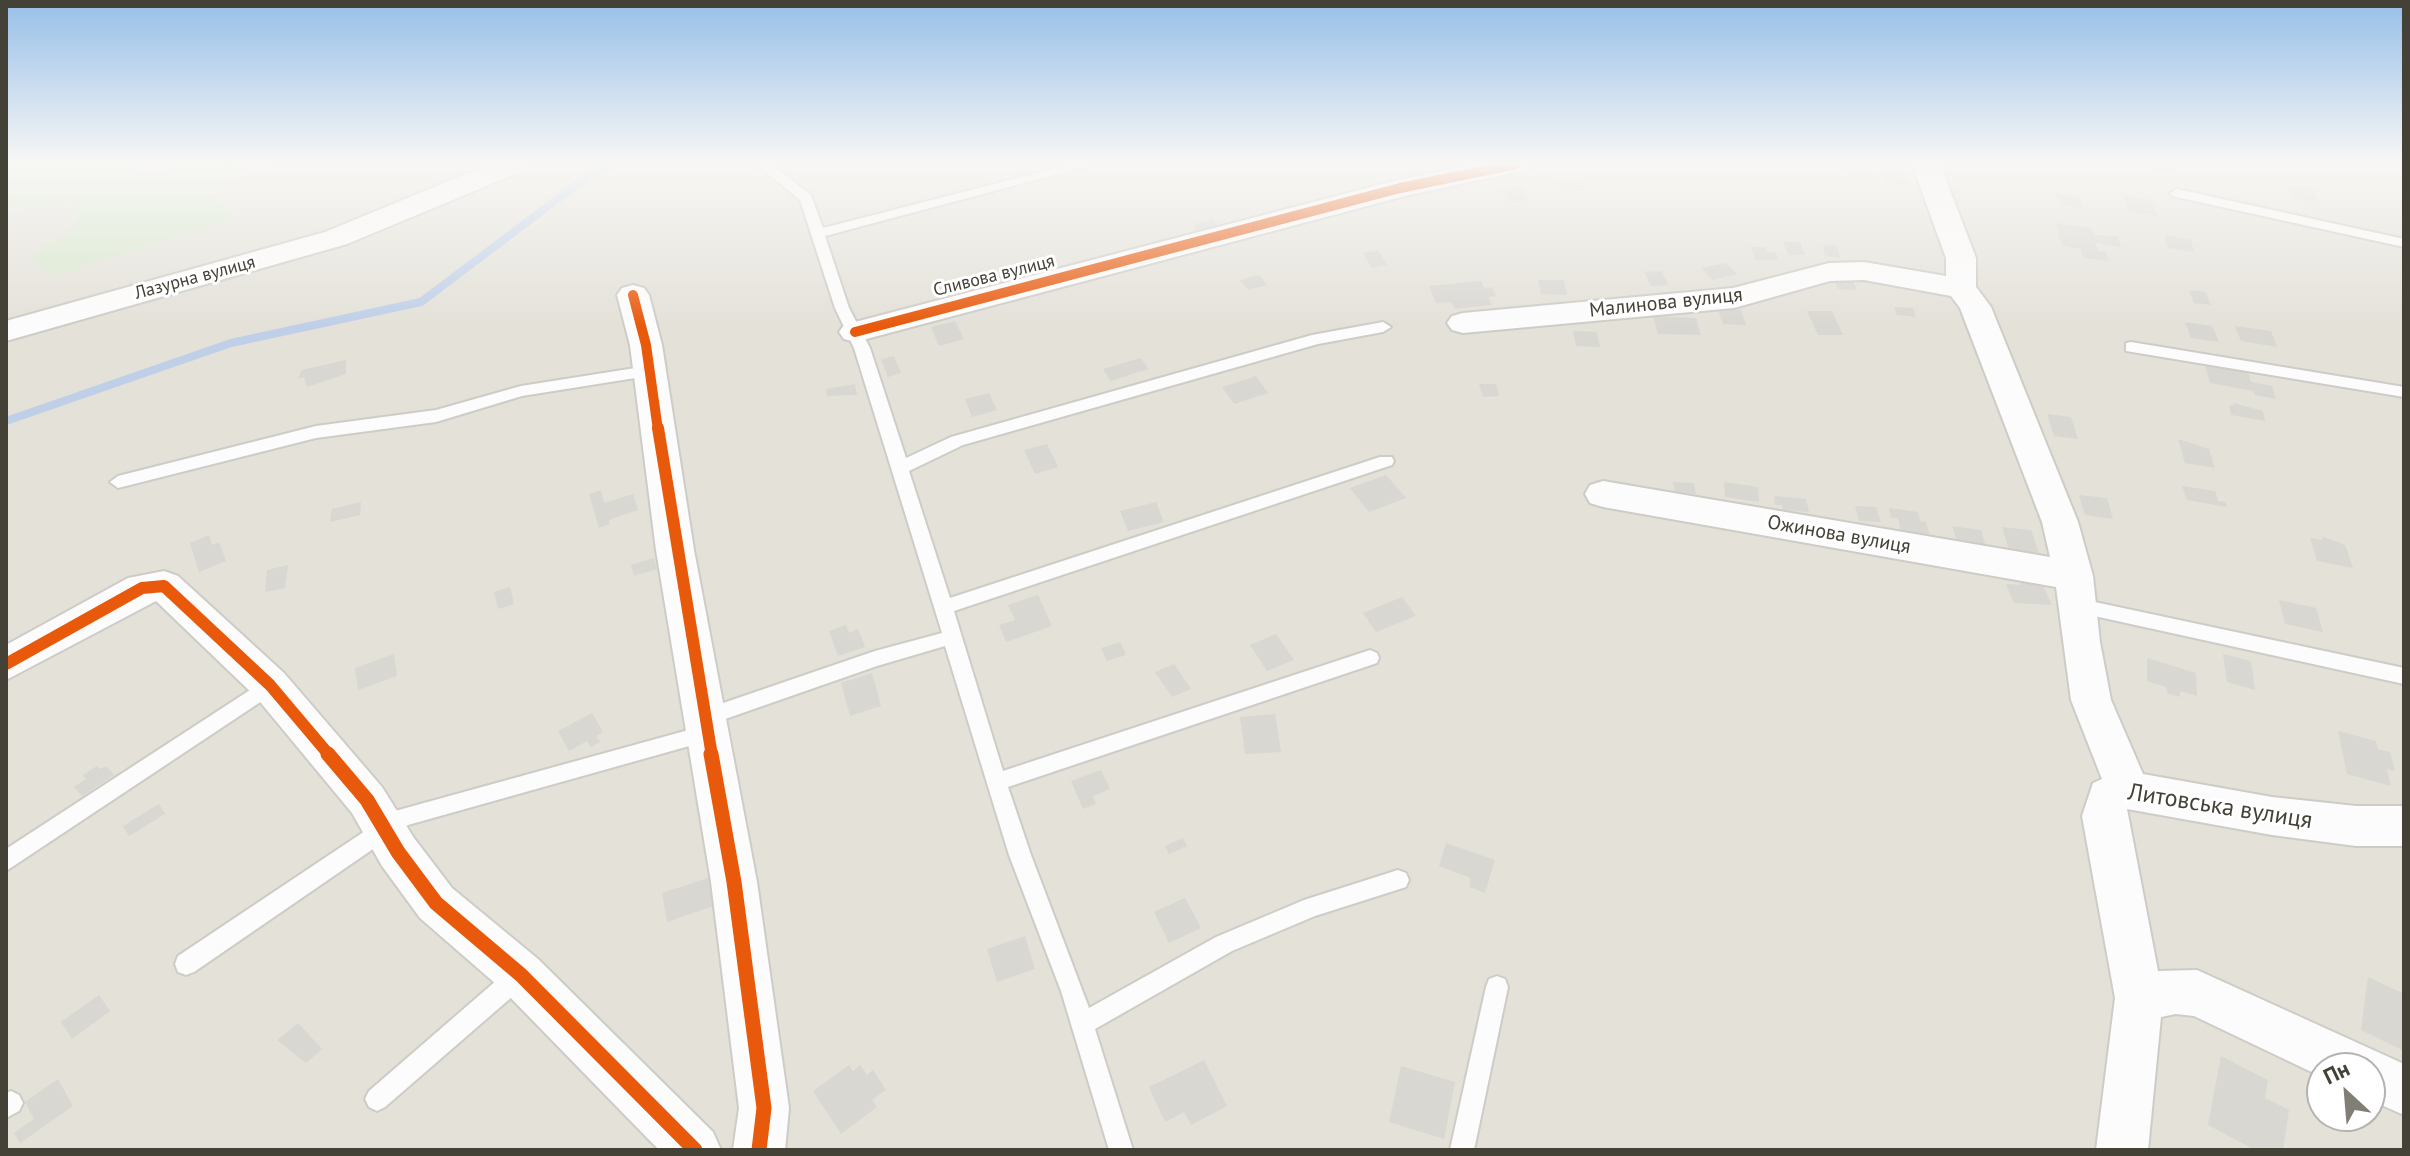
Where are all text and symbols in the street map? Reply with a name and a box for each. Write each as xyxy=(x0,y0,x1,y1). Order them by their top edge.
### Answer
street label: Сливова вулиця xyxy=(931,250,1057,302)
street label: Лазурна вулиця xyxy=(132,252,258,304)
street label: Малинова вулиця xyxy=(1588,283,1744,323)
street label: Ожинова вулиця xyxy=(1766,511,1912,559)
street label: Литовська вулиця xyxy=(2126,778,2314,836)
north arrow xyxy=(2306,1052,2386,1132)
text: Пн xyxy=(2319,1054,2354,1090)

